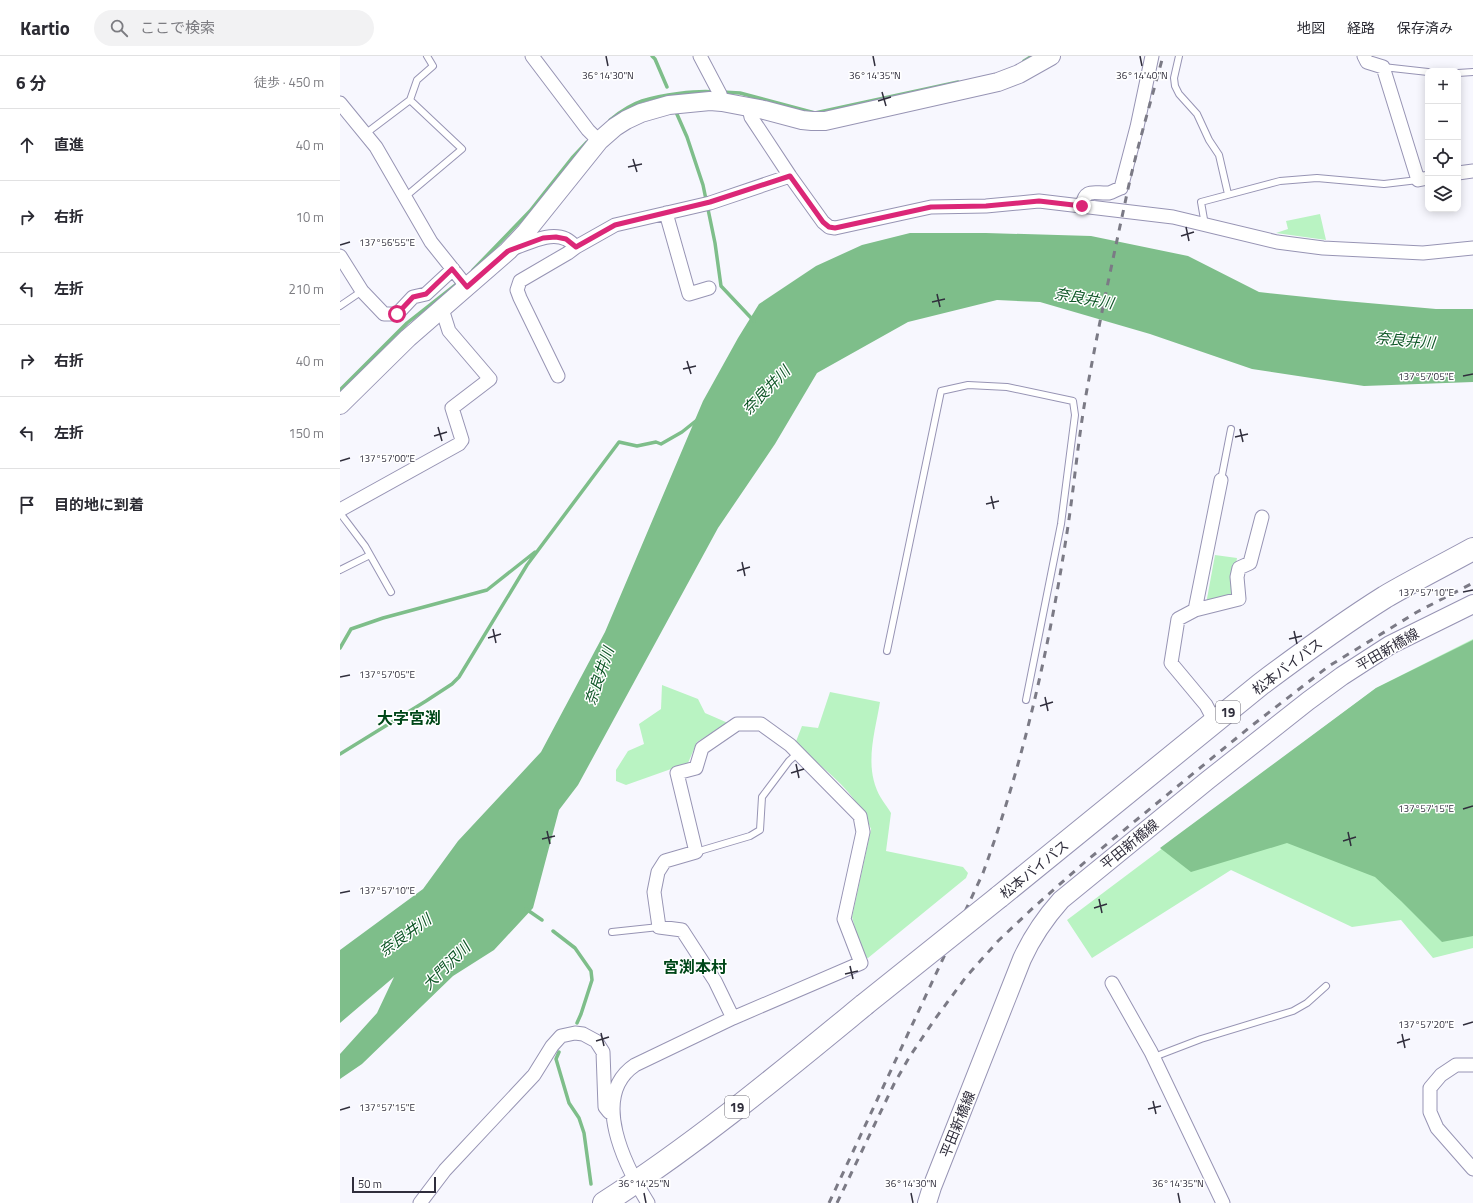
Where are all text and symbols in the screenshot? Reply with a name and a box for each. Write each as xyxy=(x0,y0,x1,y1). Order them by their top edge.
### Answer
search box xyxy=(94,10,374,46)
text: Kartio xyxy=(20,13,70,42)
text: ここで検索 xyxy=(140,16,215,39)
icon: search xyxy=(108,17,130,39)
text: 地図 xyxy=(1297,17,1325,38)
text: 経路 xyxy=(1347,17,1375,38)
text: 保存済み xyxy=(1397,17,1453,38)
text: 36°14'30"N xyxy=(582,68,634,83)
text: 36°14'35"N xyxy=(849,68,901,83)
text: 36°14'40"N xyxy=(1116,68,1168,83)
map controls xyxy=(1425,68,1461,212)
button: + xyxy=(1425,68,1461,104)
text: 6 分 xyxy=(16,70,46,96)
text: 徒歩 · 450 m xyxy=(254,72,324,92)
button: − xyxy=(1425,104,1461,140)
text: 直進 xyxy=(54,133,84,156)
icon: ahead xyxy=(16,134,38,156)
text: 40 m xyxy=(296,135,324,155)
button: locate xyxy=(1425,140,1461,176)
button: layers xyxy=(1425,176,1461,212)
route end xyxy=(1073,197,1091,215)
text: 右折 xyxy=(54,205,84,228)
icon: right xyxy=(16,206,38,228)
text: 10 m xyxy=(296,207,324,227)
text: 137°56'55"E xyxy=(359,235,416,250)
text: 左折 xyxy=(54,277,84,300)
icon: left xyxy=(16,278,38,300)
text: 210 m xyxy=(288,279,324,299)
water label: 奈良井川 xyxy=(1052,281,1118,315)
route start xyxy=(388,305,406,323)
water label: 奈良井川 xyxy=(1374,326,1438,354)
text: 右折 xyxy=(54,349,84,372)
icon: right xyxy=(16,350,38,372)
text: 40 m xyxy=(296,351,324,371)
water label: 奈良井川 xyxy=(737,359,796,420)
text: 137°57'05"E xyxy=(1398,369,1455,384)
text: 左折 xyxy=(54,421,84,444)
icon: left xyxy=(16,422,38,444)
text: 150 m xyxy=(288,423,324,443)
text: 137°57'00"E xyxy=(359,451,416,466)
text: 目的地に到着 xyxy=(54,493,144,516)
icon: arrive xyxy=(16,494,38,516)
text: 137°57'10"E xyxy=(1398,585,1455,600)
street label: 平田新橋線 xyxy=(1351,622,1423,676)
street label: 松本バイパス xyxy=(1247,632,1327,700)
water label: 奈良井川 xyxy=(578,642,620,708)
text: 137°57'05"E xyxy=(359,667,416,682)
road number: 19 xyxy=(1216,701,1240,723)
district label: 大字宮渕 xyxy=(377,706,441,730)
text: 137°57'15"E xyxy=(1398,801,1455,816)
street label: 平田新橋線 xyxy=(1095,814,1163,874)
street label: 松本バイパス xyxy=(995,834,1073,904)
text: 137°57'10"E xyxy=(359,883,416,898)
water label: 奈良井川 xyxy=(374,907,438,962)
water label: 大門沢川 xyxy=(417,935,477,995)
district label: 宮渕本村 xyxy=(663,955,727,979)
text: 137°57'20"E xyxy=(1398,1017,1455,1032)
street label: 平田新橋線 xyxy=(934,1088,980,1160)
road number: 19 xyxy=(725,1096,749,1118)
text: 137°57'15"E xyxy=(359,1100,416,1115)
scale bar xyxy=(352,1175,436,1194)
text: 50 m xyxy=(358,1176,382,1192)
text: 36°14'25"N xyxy=(618,1176,670,1191)
text: 36°14'30"N xyxy=(885,1176,937,1191)
text: 36°14'35"N xyxy=(1152,1176,1204,1191)

